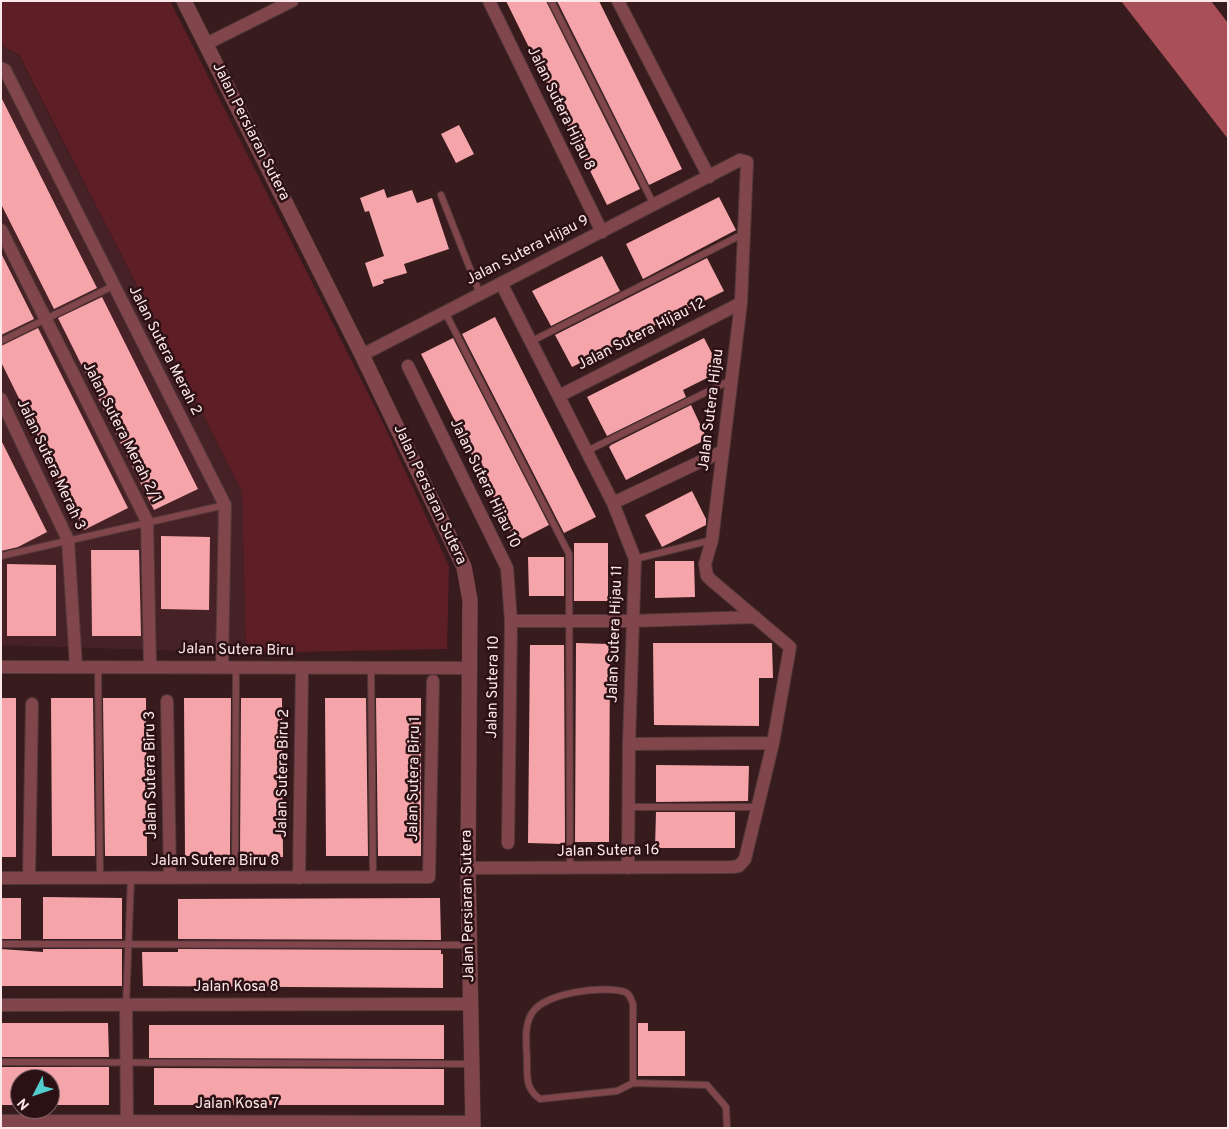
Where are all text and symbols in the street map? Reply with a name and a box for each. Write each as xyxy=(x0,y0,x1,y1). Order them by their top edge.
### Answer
street label: Jalan Sutera Hijau 8 xyxy=(522,44,598,174)
street label: Jalan Persiaran Sutera xyxy=(207,60,293,204)
street label: Jalan Sutera Hijau 9 xyxy=(464,212,592,290)
street label: Jalan Sutera Merah 2 xyxy=(124,283,204,419)
street label: Jalan Sutera Hijau 12 xyxy=(575,295,709,375)
street label: Jalan Sutera Hijau xyxy=(696,348,728,472)
street label: Jalan Sutera Merah 2/1 xyxy=(78,359,164,507)
street label: Jalan Sutera Merah 3 xyxy=(12,396,88,534)
street label: Jalan Sutera Hijau 10 xyxy=(445,416,523,552)
street label: Jalan Persiaran Sutera xyxy=(389,422,469,568)
street label: Jalan Sutera Hijau 11 xyxy=(605,565,627,703)
street label: Jalan Sutera 10 xyxy=(484,635,504,739)
street label: Jalan Sutera Biru xyxy=(178,641,294,661)
street label: Jalan Sutera Biru 2 xyxy=(274,709,294,837)
street label: Jalan Sutera Biru 3 xyxy=(142,711,162,839)
street label: Jalan Sutera Biru 1 xyxy=(405,716,425,842)
street label: Jalan Persiaran Sutera xyxy=(459,830,479,982)
street label: Jalan Sutera 16 xyxy=(556,842,660,862)
street label: Jalan Sutera Biru 8 xyxy=(151,853,279,871)
street label: Jalan Kosa 8 xyxy=(193,979,279,997)
north arrow xyxy=(10,1069,60,1119)
text: N xyxy=(14,1094,34,1113)
street label: Jalan Kosa 7 xyxy=(195,1096,279,1114)

